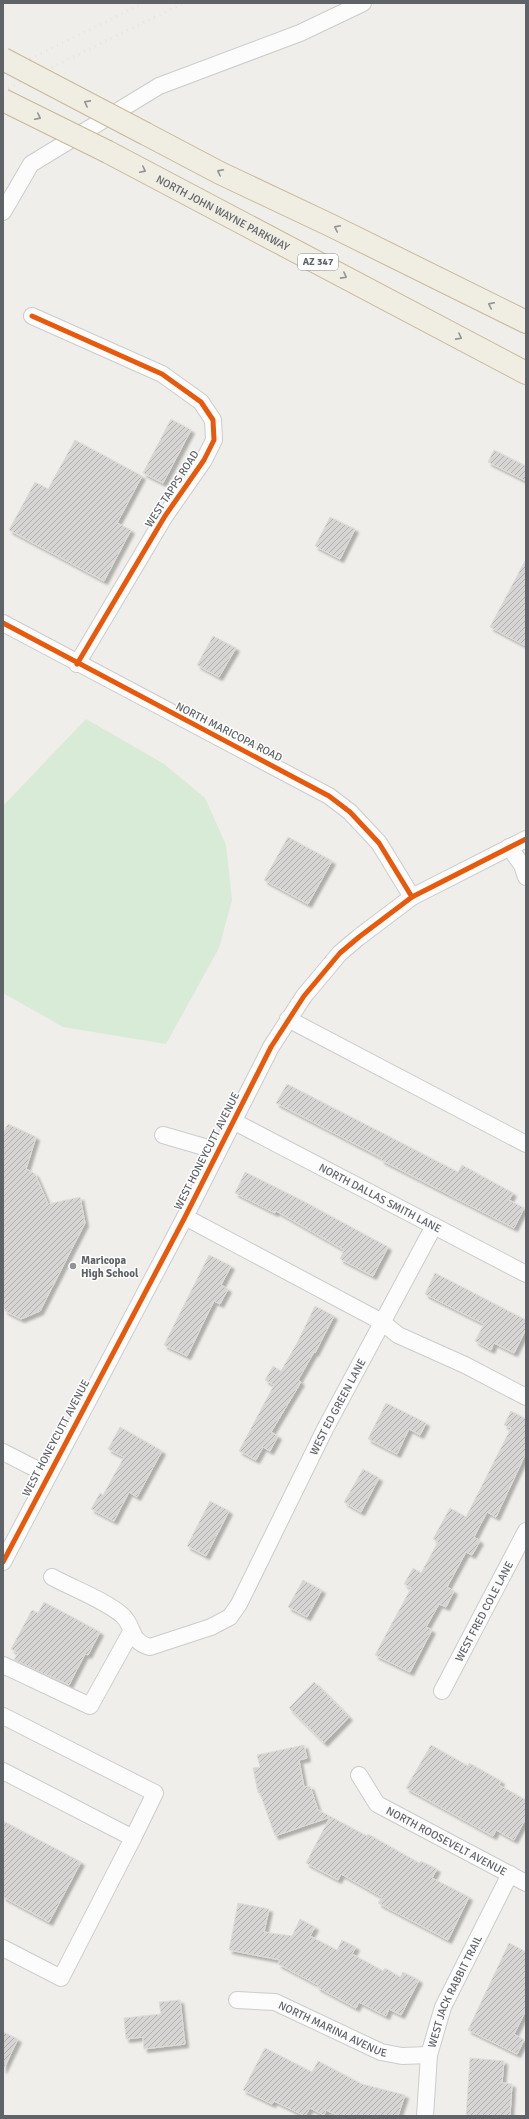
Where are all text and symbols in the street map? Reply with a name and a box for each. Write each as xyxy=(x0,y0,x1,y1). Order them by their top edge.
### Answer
one-way arrow xyxy=(84,100,91,107)
one-way arrow xyxy=(34,112,41,120)
one-way arrow xyxy=(138,165,146,173)
one-way arrow xyxy=(217,169,224,177)
street label: NORTH JOHN WAYNE PARKWAY xyxy=(154,172,292,254)
one-way arrow xyxy=(334,225,341,233)
road number: AZ 347 xyxy=(298,254,338,270)
one-way arrow xyxy=(340,271,348,279)
one-way arrow xyxy=(488,302,495,310)
one-way arrow xyxy=(455,333,462,340)
street label: WEST TAPPS ROAD xyxy=(142,448,202,530)
street label: NORTH MARICOPA ROAD xyxy=(174,699,284,765)
street label: WEST HONEYCUTT AVENUE xyxy=(172,1090,242,1212)
street label: NORTH DALLAS SMITH LANE xyxy=(317,1161,444,1235)
place label: Maricopa High School xyxy=(81,1254,139,1280)
marker: Maricopa High School xyxy=(68,1261,78,1271)
street label: WEST ED GREEN LANE xyxy=(307,1356,368,1457)
street label: WEST HONEYCUTT AVENUE xyxy=(20,1377,92,1499)
street label: WEST FRED COLE LANE xyxy=(452,1559,516,1664)
street label: NORTH ROOSEVELT AVENUE xyxy=(384,1804,509,1878)
street label: WEST JACK RABBIT TRAIL xyxy=(425,1933,485,2049)
street label: NORTH MARINA AVENUE xyxy=(277,1998,388,2059)

